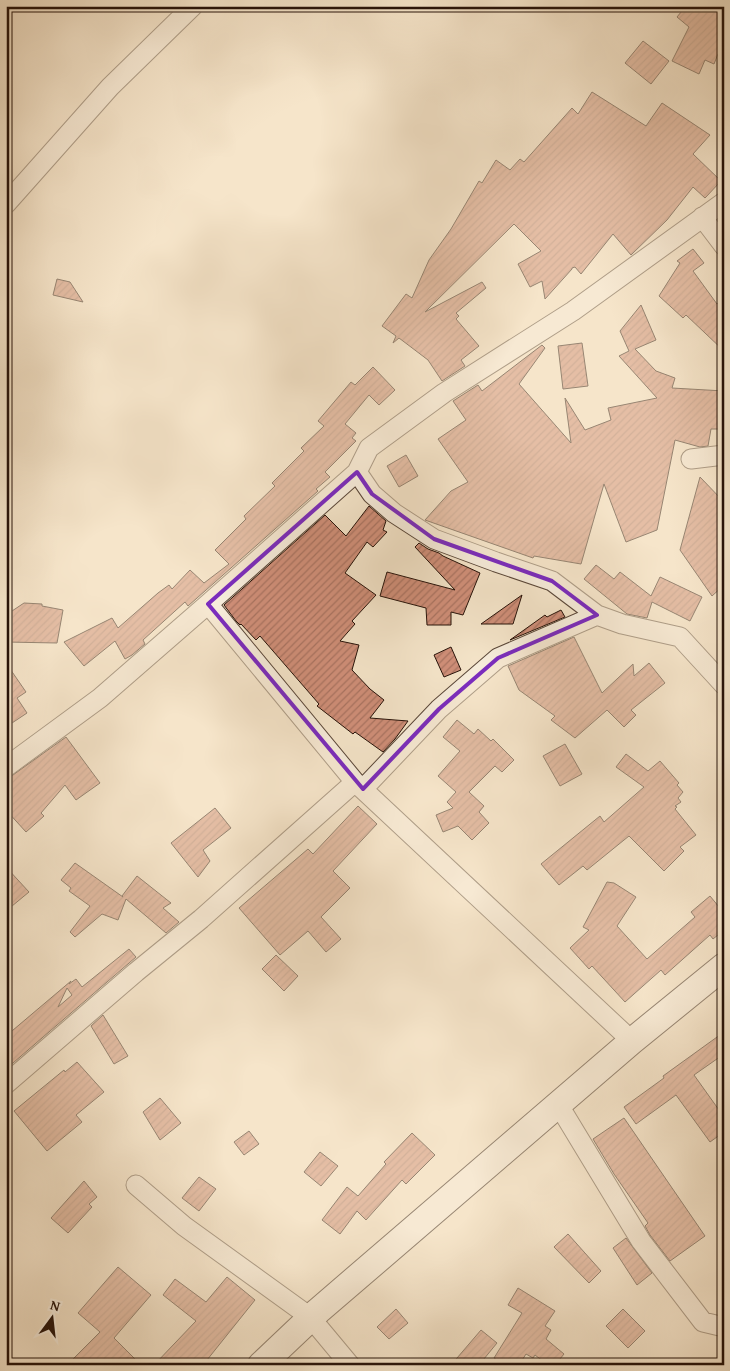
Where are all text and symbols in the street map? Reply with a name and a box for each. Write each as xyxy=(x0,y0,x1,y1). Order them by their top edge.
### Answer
north arrow xyxy=(28,1294,78,1344)
text: N xyxy=(48,1295,63,1316)

